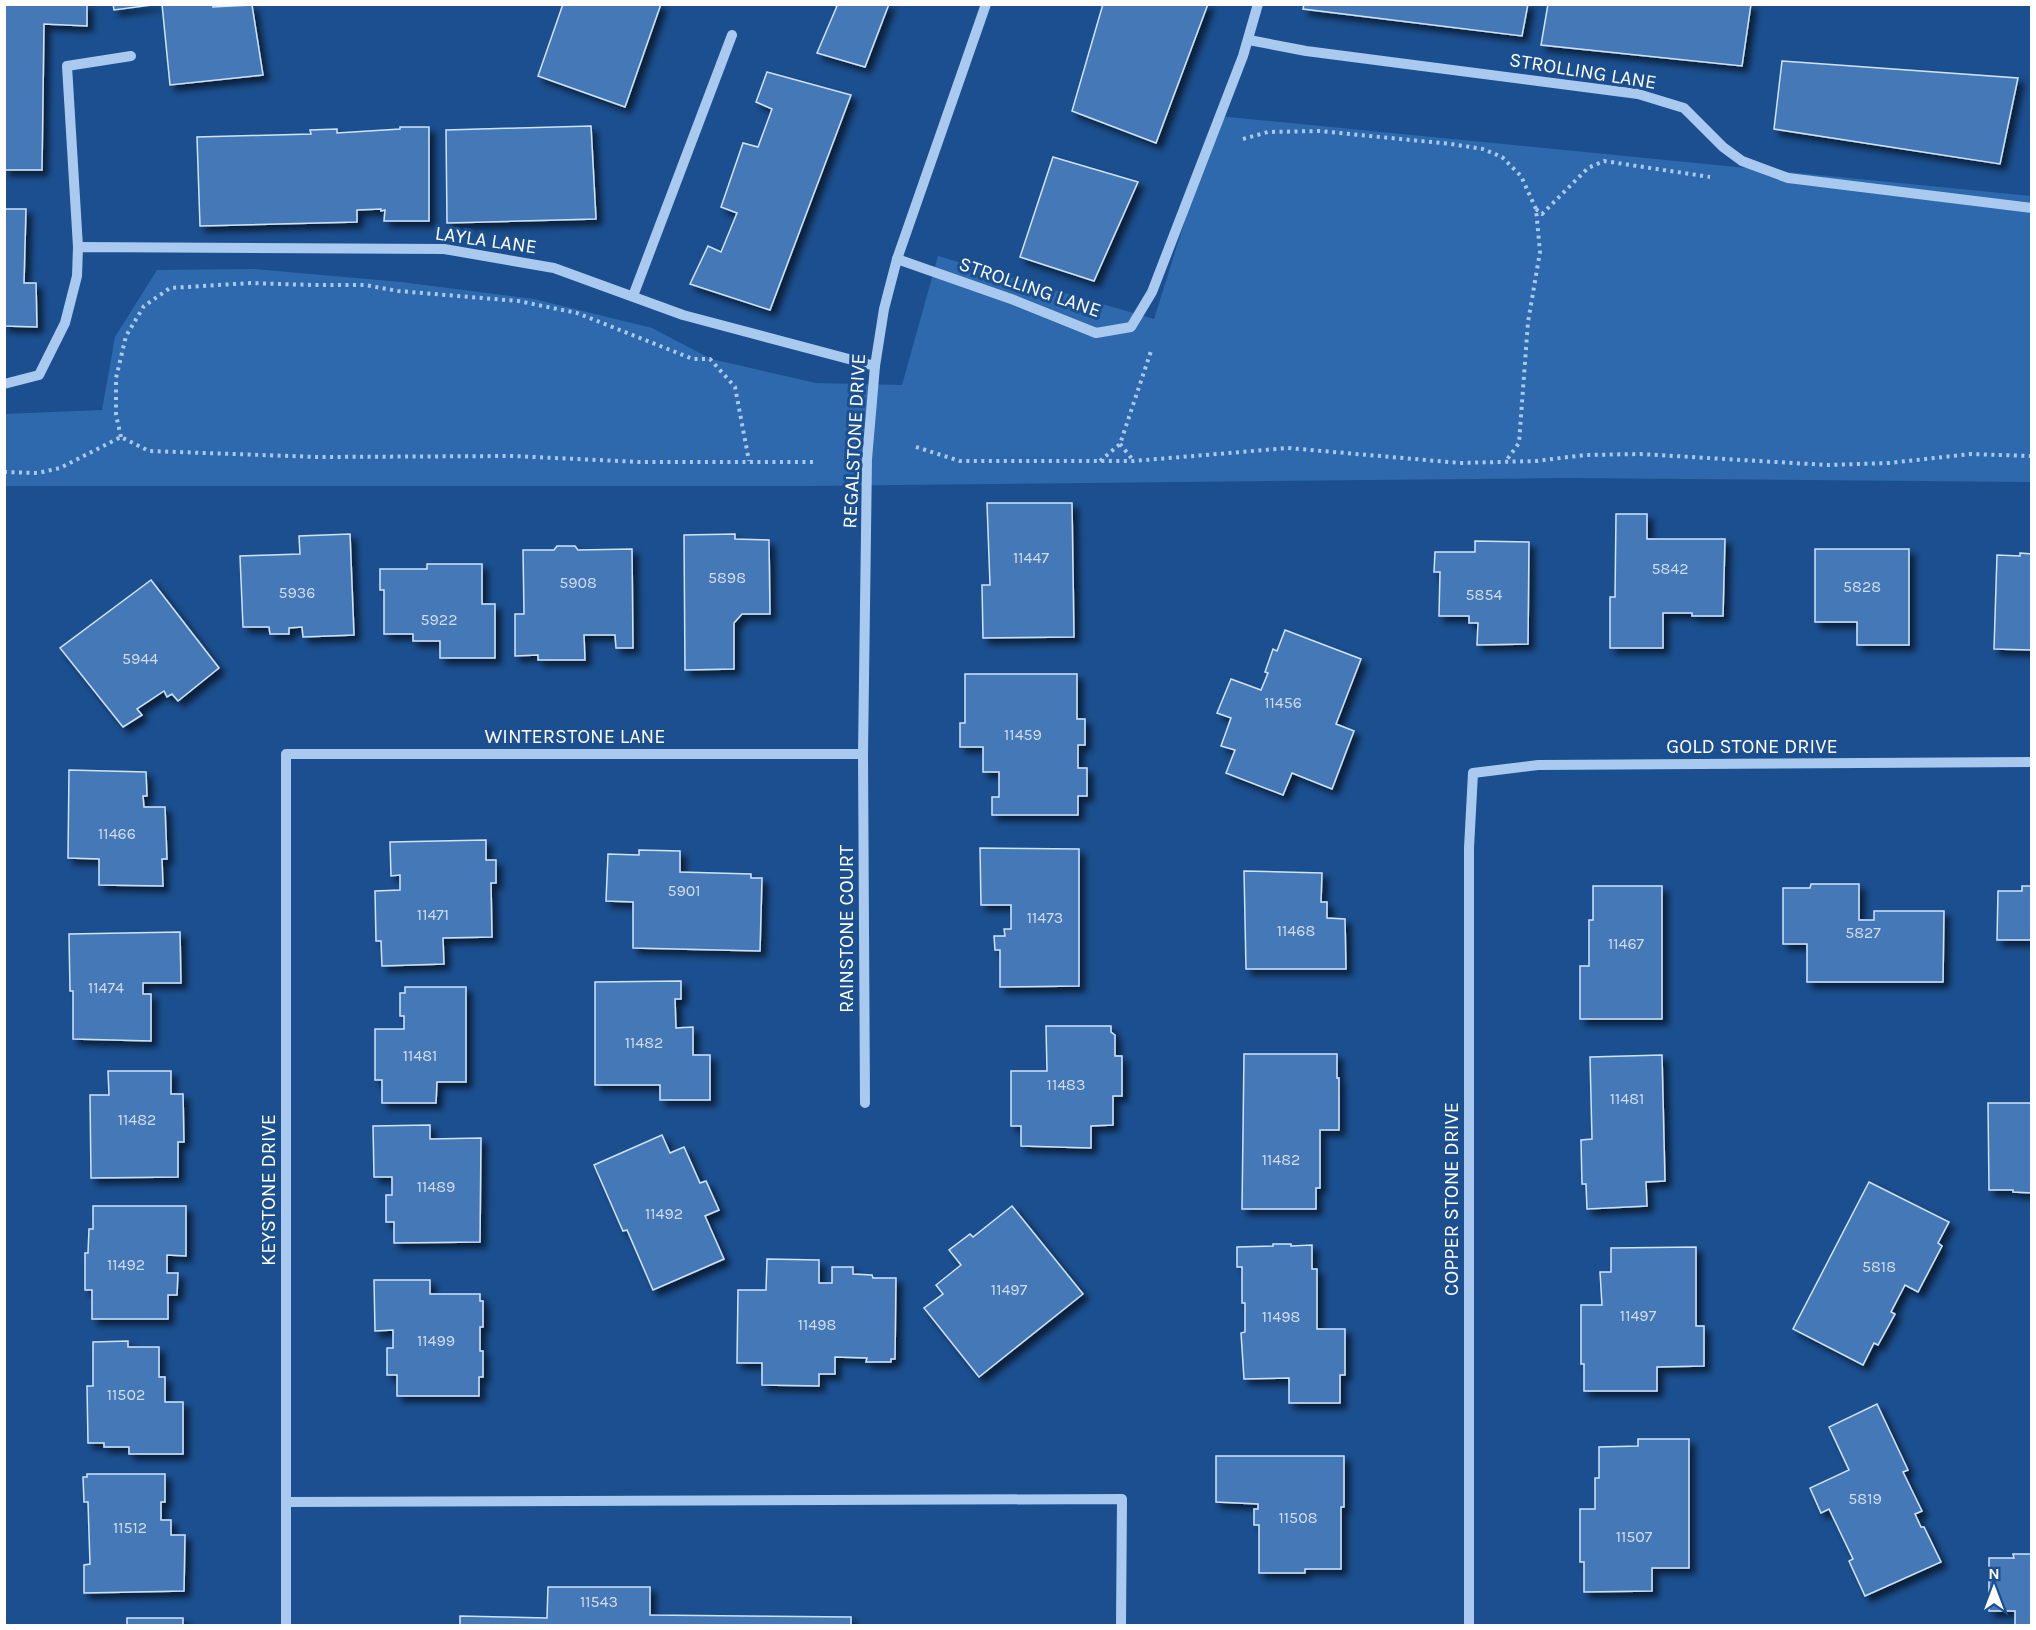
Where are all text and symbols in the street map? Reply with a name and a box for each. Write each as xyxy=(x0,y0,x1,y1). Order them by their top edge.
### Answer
street label: STROLLING LANE xyxy=(1508,48,1658,94)
street label: LAYLA LANE xyxy=(434,221,538,259)
street label: STROLLING LANE xyxy=(956,252,1104,322)
street label: REGALSTONE DRIVE xyxy=(838,353,870,529)
house number: 11447 xyxy=(1013,548,1049,567)
house number: 5842 xyxy=(1651,559,1689,578)
house number: 5898 xyxy=(708,568,746,587)
house number: 5908 xyxy=(559,573,597,592)
house number: 5828 xyxy=(1843,577,1881,596)
house number: 5936 xyxy=(279,583,315,602)
house number: 5854 xyxy=(1466,585,1502,604)
house number: 5922 xyxy=(421,610,457,629)
house number: 5944 xyxy=(122,649,158,668)
house number: 11456 xyxy=(1264,693,1302,712)
street label: WINTERSTONE LANE xyxy=(484,725,666,748)
house number: 11459 xyxy=(1004,725,1042,744)
street label: GOLD STONE DRIVE xyxy=(1666,735,1838,758)
house number: 11466 xyxy=(98,824,136,843)
street label: RAINSTONE COURT xyxy=(835,845,858,1013)
house number: 5901 xyxy=(667,881,701,900)
house number: 11471 xyxy=(417,905,449,924)
house number: 11473 xyxy=(1027,908,1063,927)
house number: 11468 xyxy=(1277,921,1315,940)
house number: 5827 xyxy=(1845,923,1881,942)
house number: 11467 xyxy=(1608,934,1645,953)
house number: 11474 xyxy=(88,978,124,997)
house number: 11482 xyxy=(625,1033,663,1052)
house number: 11481 xyxy=(403,1046,437,1065)
house number: 11483 xyxy=(1047,1075,1085,1094)
house number: 11481 xyxy=(1610,1089,1644,1108)
street label: COPPER STONE DRIVE xyxy=(1440,1102,1463,1296)
house number: 11482 xyxy=(118,1110,156,1129)
street label: KEYSTONE DRIVE xyxy=(257,1114,280,1266)
house number: 11482 xyxy=(1262,1150,1300,1169)
house number: 11489 xyxy=(417,1177,455,1196)
house number: 11492 xyxy=(645,1204,683,1223)
house number: 11492 xyxy=(107,1255,145,1274)
house number: 5818 xyxy=(1862,1257,1896,1276)
house number: 11497 xyxy=(991,1280,1028,1299)
house number: 11497 xyxy=(1620,1306,1657,1325)
house number: 11498 xyxy=(1262,1307,1300,1326)
house number: 11498 xyxy=(798,1315,836,1334)
house number: 11499 xyxy=(417,1331,455,1350)
house number: 11502 xyxy=(107,1385,145,1404)
house number: 5819 xyxy=(1848,1489,1882,1508)
house number: 11508 xyxy=(1279,1508,1317,1527)
house number: 11512 xyxy=(113,1518,147,1537)
house number: 11507 xyxy=(1616,1527,1653,1546)
north arrow xyxy=(1964,1558,2024,1618)
text: N xyxy=(1988,1564,2000,1583)
house number: 11543 xyxy=(580,1592,618,1611)

